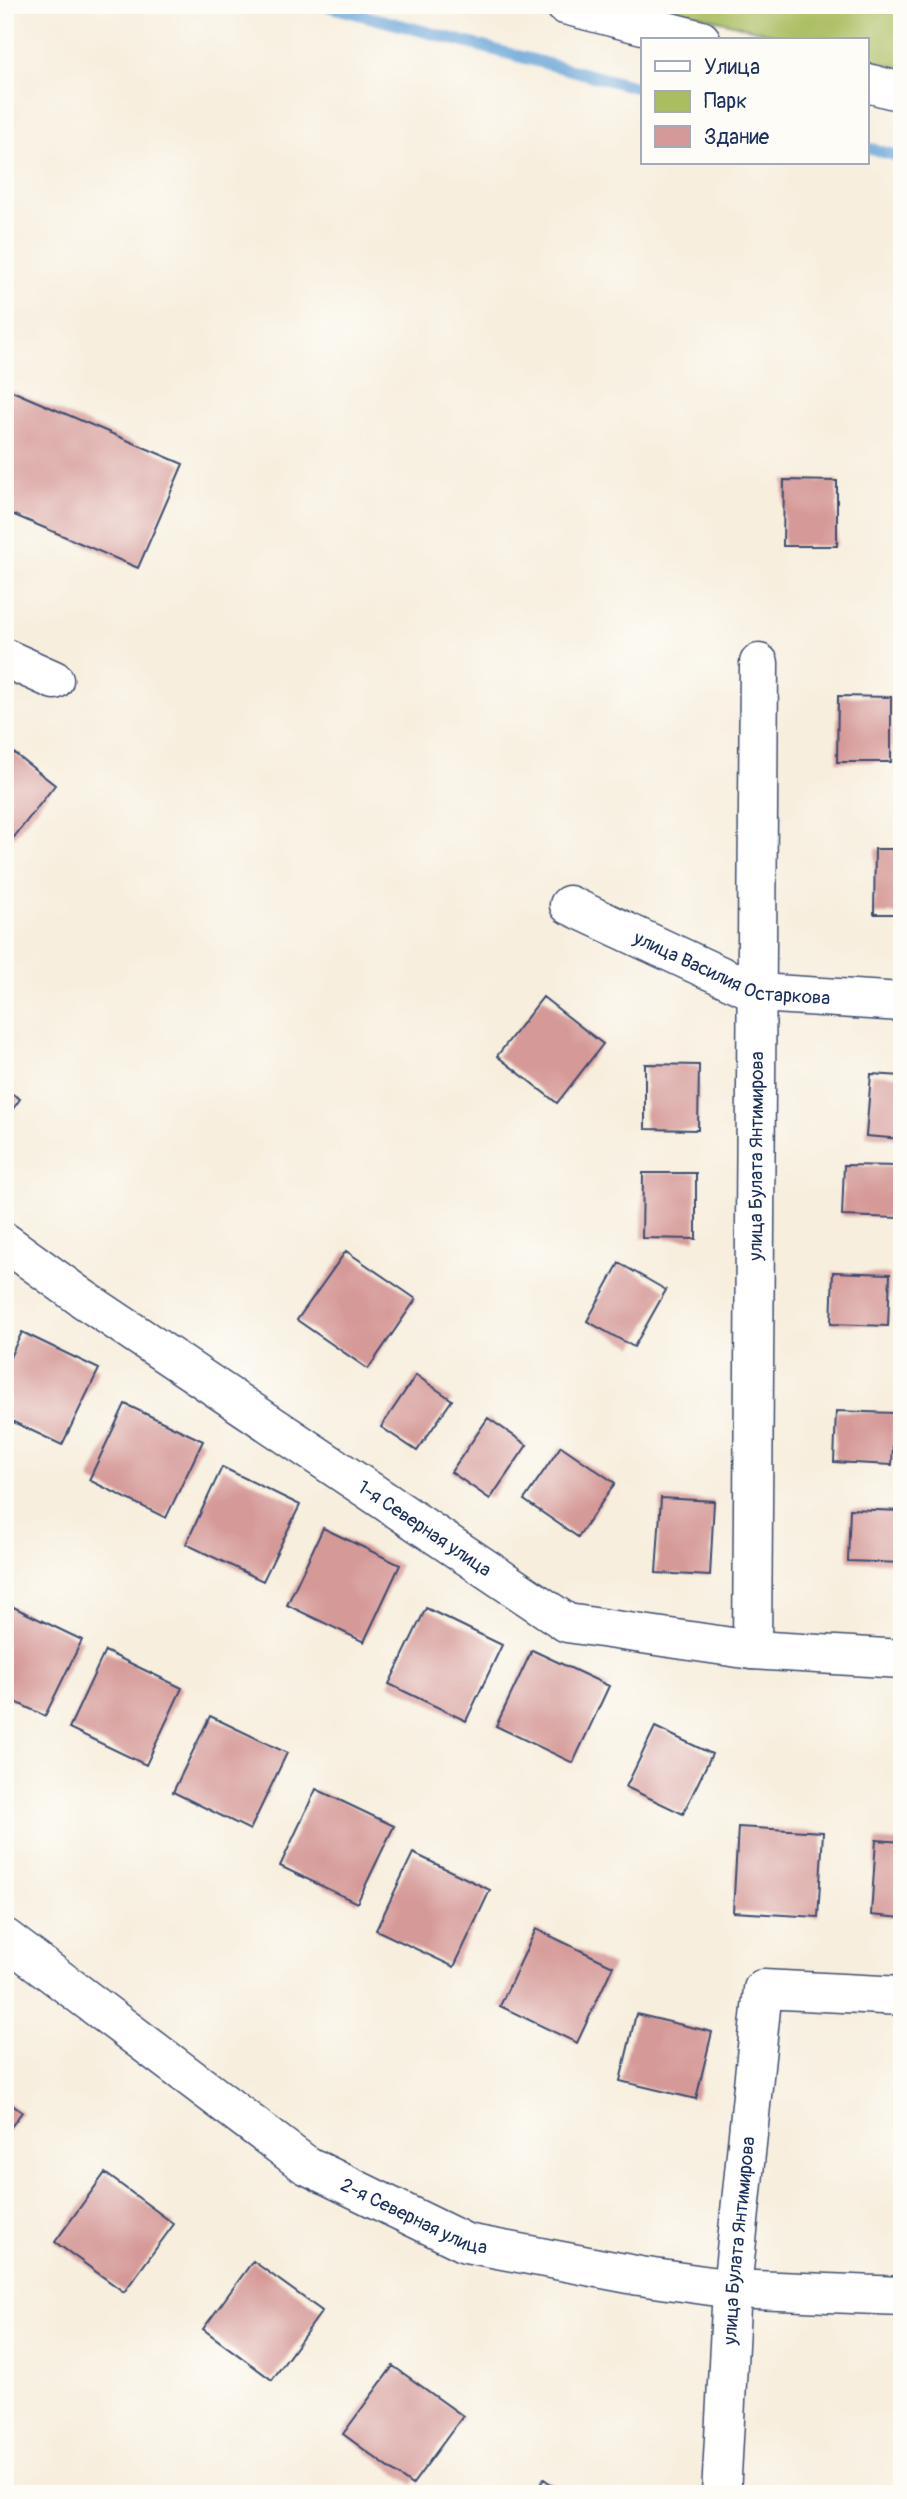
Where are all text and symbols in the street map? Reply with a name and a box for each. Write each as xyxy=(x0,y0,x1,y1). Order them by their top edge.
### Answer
legend xyxy=(641,38,869,164)
text: Улица xyxy=(704,54,760,81)
text: Парк xyxy=(704,88,747,115)
text: Здание xyxy=(704,124,770,151)
street label: улица Василия Остаркова xyxy=(629,925,831,1010)
street label: улица Булата Янтимирова xyxy=(744,1051,769,1262)
street label: 1-я Северная улица xyxy=(353,1475,496,1582)
street label: улица Булата Янтимирова xyxy=(718,2135,761,2347)
street label: 2-я Северная улица xyxy=(337,2173,490,2260)

